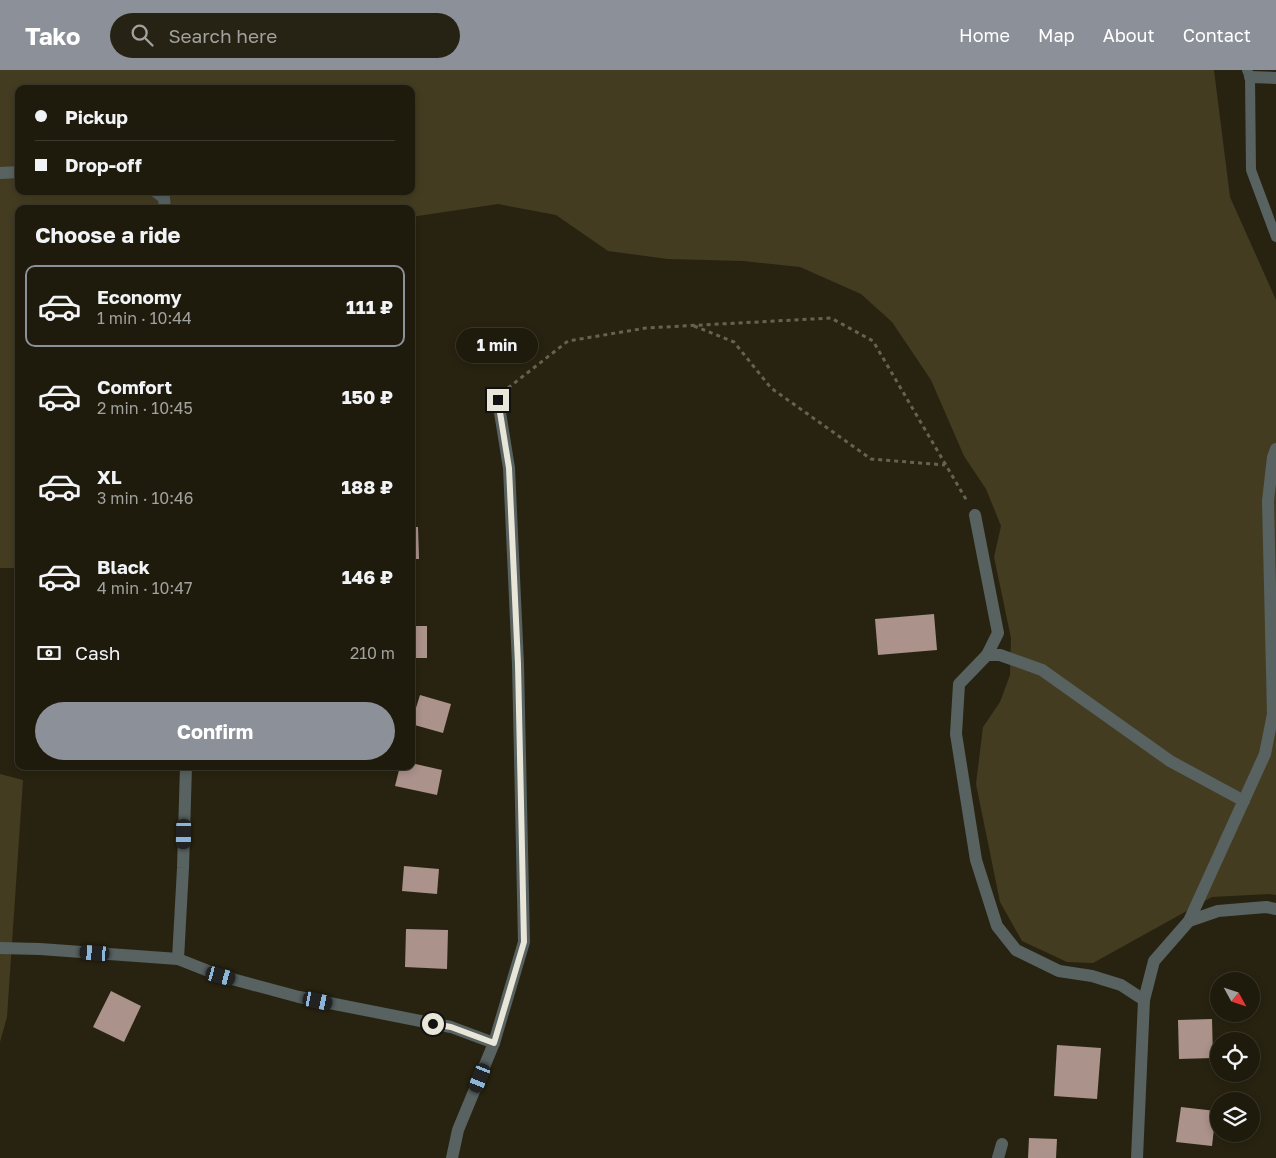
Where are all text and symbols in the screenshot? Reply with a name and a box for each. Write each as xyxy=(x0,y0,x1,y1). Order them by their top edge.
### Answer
search box xyxy=(110,13,460,58)
text: Tako xyxy=(25,21,80,50)
icon: search xyxy=(128,21,156,49)
text: Search here xyxy=(168,24,277,47)
text: Home xyxy=(959,24,1010,46)
text: Map xyxy=(1038,24,1075,46)
text: About xyxy=(1103,24,1155,46)
text: Contact xyxy=(1183,24,1251,46)
text: Pickup xyxy=(65,105,128,128)
text: Drop-off xyxy=(65,153,142,176)
text: Choose a ride xyxy=(35,221,181,248)
icon: car xyxy=(37,284,82,329)
text: Economy xyxy=(97,285,182,308)
text: 111 ₽ xyxy=(346,295,393,318)
text: 1 min · 10:44 xyxy=(97,308,192,328)
callout: 1 min xyxy=(457,328,539,362)
text: 1 min xyxy=(477,335,517,355)
icon: car xyxy=(37,374,82,419)
text: Comfort xyxy=(97,375,172,398)
text: 150 ₽ xyxy=(342,385,393,408)
route end xyxy=(487,389,509,411)
text: 2 min · 10:45 xyxy=(97,398,193,418)
icon: car xyxy=(37,464,82,509)
text: XL xyxy=(97,465,122,488)
text: 188 ₽ xyxy=(341,475,393,498)
text: 3 min · 10:46 xyxy=(97,488,193,508)
icon: car xyxy=(37,554,82,599)
text: Black xyxy=(97,555,150,578)
text: 146 ₽ xyxy=(342,565,393,588)
text: 4 min · 10:47 xyxy=(97,578,193,598)
icon: cash xyxy=(35,639,63,667)
text: Cash xyxy=(75,641,120,664)
text: 210 m xyxy=(350,643,395,663)
button: Confirm xyxy=(35,702,395,760)
car xyxy=(176,819,191,849)
car xyxy=(79,944,110,962)
car xyxy=(204,965,237,987)
north arrow xyxy=(1210,972,1260,1022)
map controls xyxy=(1210,972,1260,1142)
car xyxy=(301,991,334,1011)
route start xyxy=(422,1013,444,1035)
button: locate xyxy=(1210,1032,1260,1082)
car xyxy=(467,1061,492,1095)
button: layers xyxy=(1210,1092,1260,1142)

